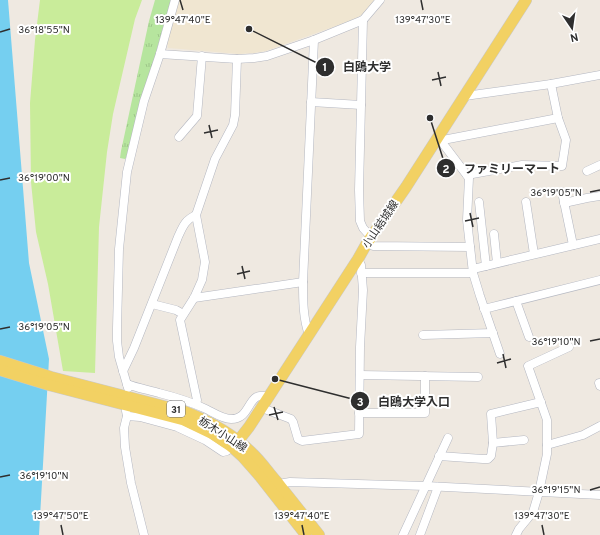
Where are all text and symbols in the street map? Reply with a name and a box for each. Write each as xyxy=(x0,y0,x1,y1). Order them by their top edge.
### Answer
north arrow xyxy=(552,8,592,48)
text: 139°47'40"E xyxy=(155,14,211,27)
text: 139°47'30"E xyxy=(395,14,451,27)
text: 36°18'55"N xyxy=(18,24,70,37)
text: N xyxy=(569,29,579,44)
callout: 白鴎大学 xyxy=(315,55,399,79)
text: 1 xyxy=(323,60,327,76)
text: 白鴎大学 xyxy=(343,60,391,76)
callout: ファミリーマート xyxy=(436,156,568,180)
text: 2 xyxy=(442,162,450,178)
text: ファミリーマート xyxy=(464,162,560,178)
text: 36°19'00"N xyxy=(18,172,70,185)
text: 36°19'05"N xyxy=(530,187,582,200)
street label: 小山結城線 xyxy=(360,198,402,251)
text: 36°19'05"N xyxy=(18,321,70,334)
text: 36°19'10"N xyxy=(531,336,581,349)
callout: 白鴎大学入口 xyxy=(350,389,458,413)
text: 3 xyxy=(356,395,364,411)
text: 白鴎大学入口 xyxy=(378,395,450,411)
road number: 31 xyxy=(167,401,185,417)
street label: 栃木小山線 xyxy=(196,414,249,456)
text: 36°19'10"N xyxy=(19,470,69,483)
text: 36°19'15"N xyxy=(532,484,580,497)
text: 139°47'50"E xyxy=(33,510,89,523)
text: 139°47'40"E xyxy=(274,510,330,523)
text: 139°47'30"E xyxy=(514,510,570,523)

